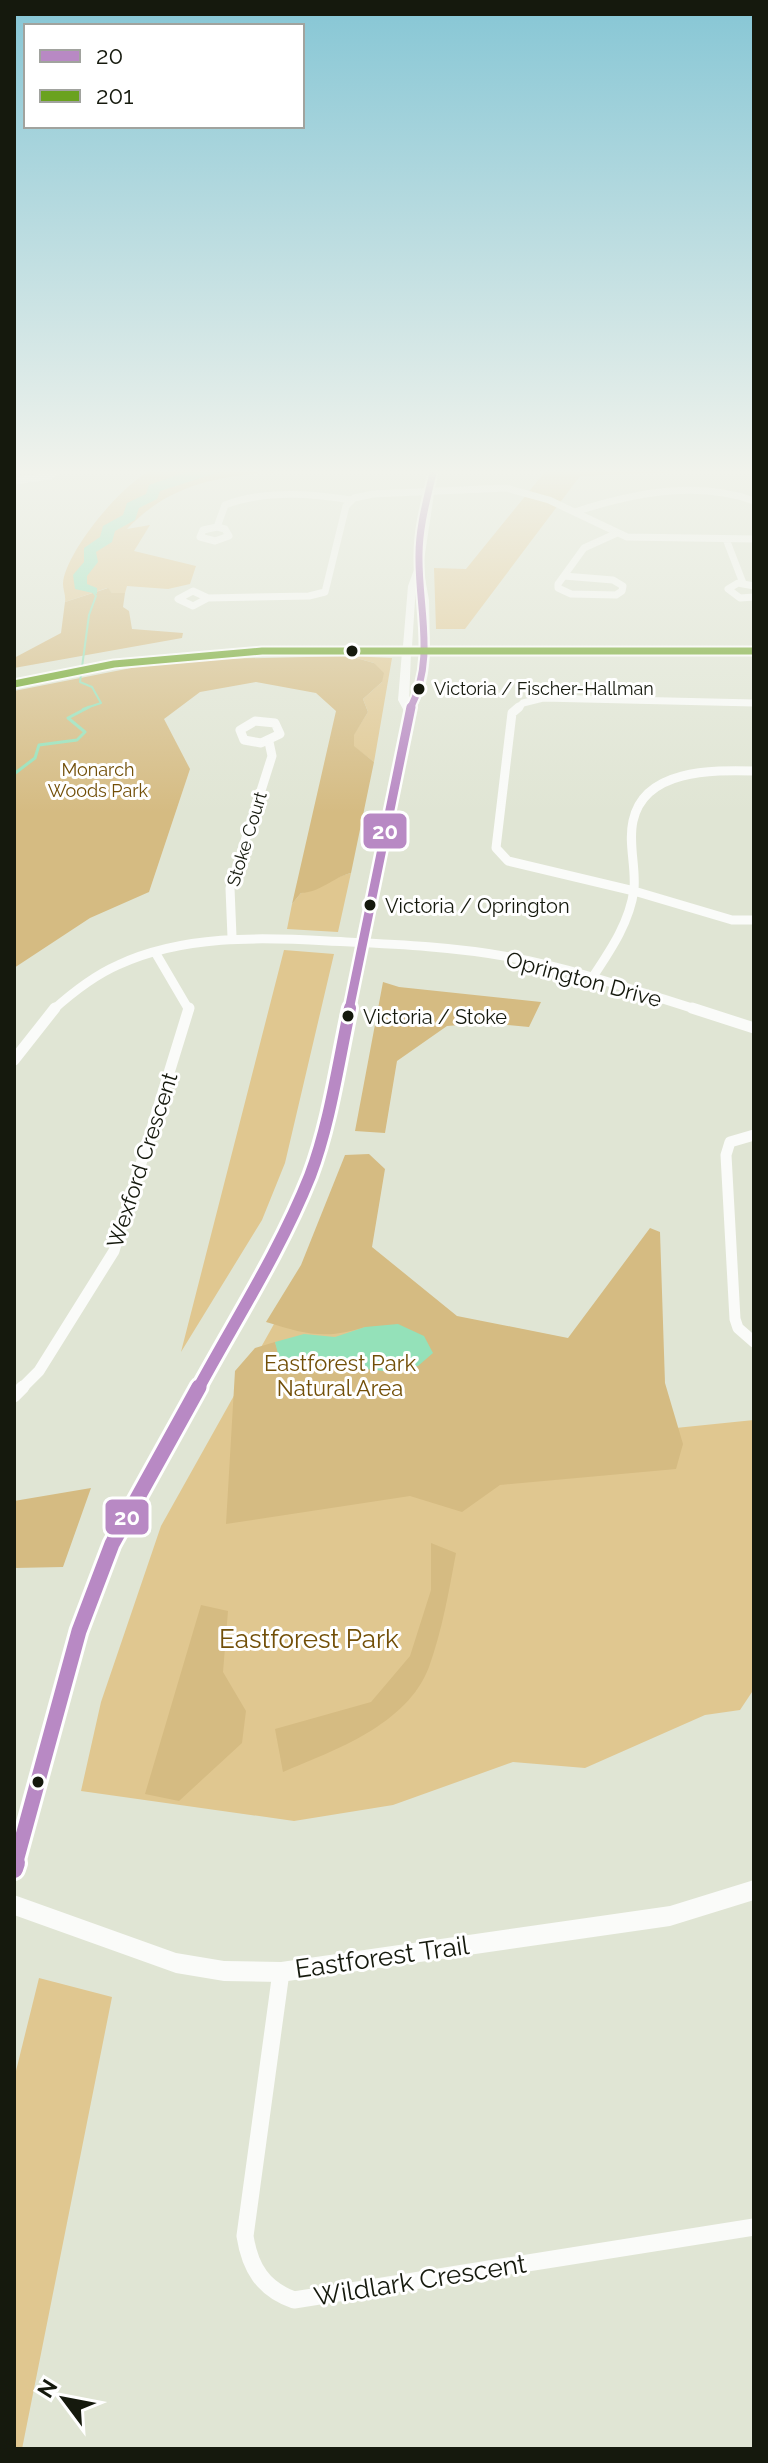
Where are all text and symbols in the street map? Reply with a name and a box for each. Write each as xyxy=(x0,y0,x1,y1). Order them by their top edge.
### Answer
legend xyxy=(24,24,304,128)
text: 20 xyxy=(96,41,123,70)
text: 201 xyxy=(96,81,133,110)
unlabelled marker xyxy=(344,643,360,659)
place label: Victoria / Fischer-Hallman xyxy=(434,678,654,699)
marker: Victoria / Fischer-Hallman xyxy=(411,681,427,697)
park label: Monarch Woods Park xyxy=(48,759,149,801)
street label: Stoke Court xyxy=(222,789,271,889)
line badge: 20 xyxy=(362,812,408,850)
text: 20 xyxy=(372,818,398,844)
place label: Victoria / Oprington xyxy=(385,894,570,918)
marker: Victoria / Oprington xyxy=(362,897,378,913)
street label: Oprington Drive xyxy=(503,946,665,1012)
place label: Victoria / Stoke xyxy=(363,1005,507,1029)
marker: Victoria / Stoke xyxy=(340,1008,356,1024)
street label: Wexford Crescent xyxy=(101,1068,183,1251)
park label: Eastforest Park Natural Area xyxy=(264,1350,416,1401)
line badge: 20 xyxy=(104,1498,150,1536)
text: 20 xyxy=(114,1504,140,1530)
park label: Eastforest Park xyxy=(219,1624,399,1654)
unlabelled marker xyxy=(30,1774,46,1790)
street label: Eastforest Trail xyxy=(293,1930,472,1984)
street label: Wildlark Crescent xyxy=(312,2248,529,2312)
north arrow xyxy=(24,2359,104,2439)
text: N xyxy=(32,2374,63,2402)

